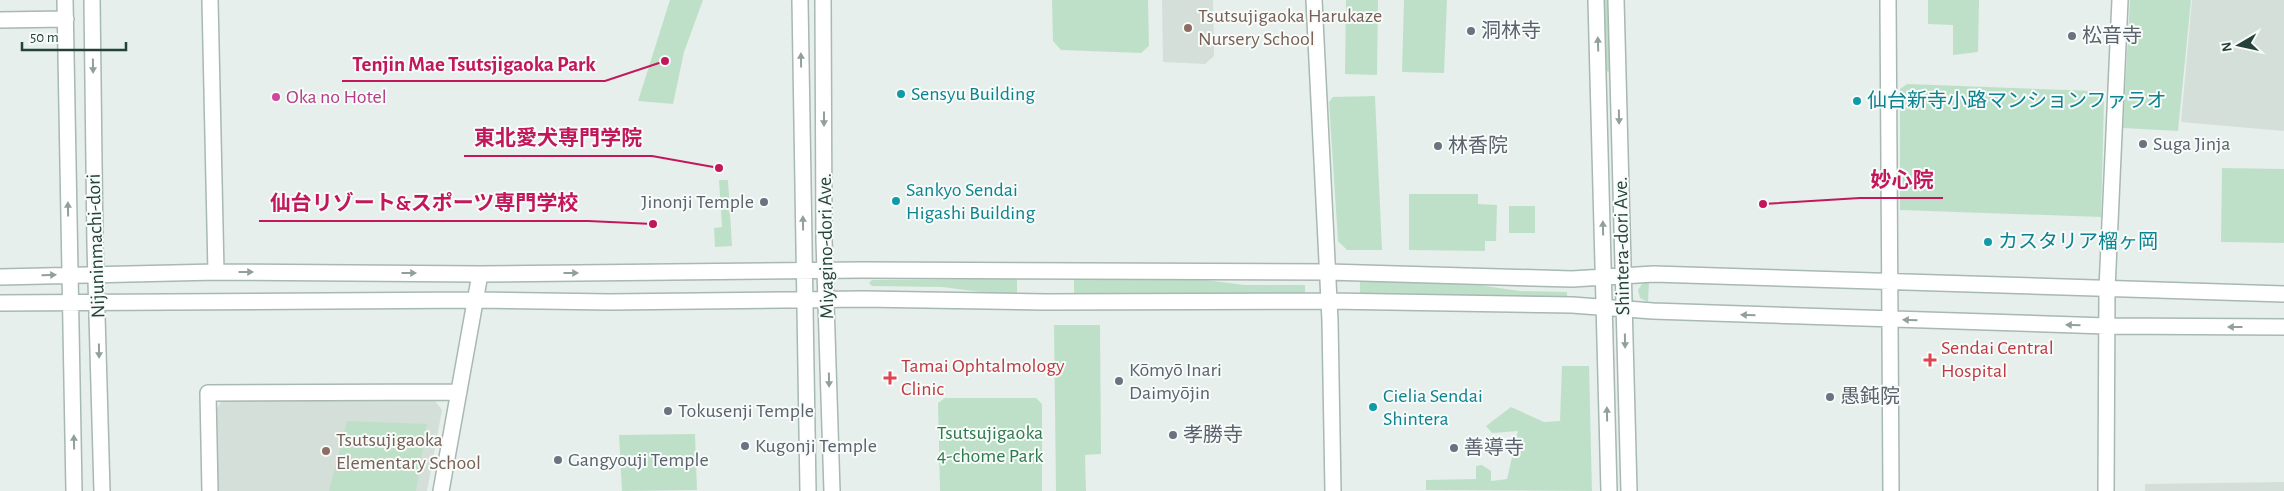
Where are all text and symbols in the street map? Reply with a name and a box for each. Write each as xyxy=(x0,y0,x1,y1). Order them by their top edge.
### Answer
place label: Tsutsujigaoka Harukaze Nursery School xyxy=(1198,6,1382,49)
scale bar xyxy=(22,20,126,52)
place label: 洞林寺 xyxy=(1481,20,1541,41)
north arrow xyxy=(2214,20,2264,70)
marker: Tsutsujigaoka Harukaze Nursery School xyxy=(1182,22,1194,34)
marker: 洞林寺 xyxy=(1465,25,1477,37)
place label: 松音寺 xyxy=(2082,25,2142,46)
text: 50 m xyxy=(30,30,59,45)
marker: 松音寺 xyxy=(2066,30,2078,42)
one-way arrow xyxy=(1594,36,1602,52)
text: N xyxy=(2219,41,2235,53)
callout: Tenjin Mae Tsutsjigaoka Park xyxy=(342,45,605,81)
one-way arrow xyxy=(796,52,804,68)
text: Tenjin Mae Tsutsjigaoka Park xyxy=(352,54,596,75)
one-way arrow xyxy=(89,58,97,74)
place label: Sensyu Building xyxy=(911,84,1035,104)
place label: Oka no Hotel xyxy=(286,87,387,107)
marker: Sensyu Building xyxy=(895,88,907,100)
place label: 仙台新寺小路マンションファラオ xyxy=(1867,90,2166,111)
marker: Oka no Hotel xyxy=(270,91,282,103)
marker: 仙台新寺小路マンションファラオ xyxy=(1851,95,1863,107)
one-way arrow xyxy=(1616,109,1624,125)
one-way arrow xyxy=(820,111,828,127)
callout: 東北愛犬専門学院 xyxy=(464,120,652,156)
text: 東北愛犬専門学院 xyxy=(474,126,642,149)
place label: Suga Jinja xyxy=(2153,134,2231,154)
place label: 林香院 xyxy=(1448,135,1508,156)
marker: Suga Jinja xyxy=(2137,138,2149,150)
marker: 林香院 xyxy=(1432,140,1444,152)
callout: 妙心院 xyxy=(1860,162,1943,198)
text: 妙心院 xyxy=(1871,169,1934,191)
street label: Nijuninmachi-dori xyxy=(83,173,109,319)
street label: Miyagino-dori Ave. xyxy=(815,173,837,319)
street label: Shintera-dori Ave. xyxy=(1611,176,1633,316)
place label: Sankyo Sendai Higashi Building xyxy=(906,180,1035,223)
callout: 仙台リゾート&スポーツ専門学校 xyxy=(259,185,588,221)
text: 仙台リゾート&スポーツ専門学校 xyxy=(270,191,578,214)
place label: Jinonji Temple xyxy=(641,192,754,212)
marker: Sankyo Sendai Higashi Building xyxy=(890,195,902,207)
marker: Jinonji Temple xyxy=(758,196,770,208)
one-way arrow xyxy=(64,200,72,216)
one-way arrow xyxy=(799,214,807,230)
one-way arrow xyxy=(1598,220,1606,236)
place label: カスタリア榴ヶ岡 xyxy=(1998,231,2158,252)
marker: カスタリア榴ヶ岡 xyxy=(1982,236,1994,248)
one-way arrow xyxy=(238,268,254,276)
one-way arrow xyxy=(401,269,417,277)
one-way arrow xyxy=(563,269,579,277)
one-way arrow xyxy=(41,271,57,279)
one-way arrow xyxy=(1740,310,1756,318)
one-way arrow xyxy=(1902,316,1918,324)
one-way arrow xyxy=(2065,321,2081,329)
one-way arrow xyxy=(2227,323,2243,331)
one-way arrow xyxy=(1621,334,1629,350)
place label: Sendai Central Hospital xyxy=(1941,338,2054,381)
one-way arrow xyxy=(95,343,103,359)
marker: Sendai Central Hospital xyxy=(1923,353,1937,367)
place label: Tamai Ophtalmology Clinic xyxy=(901,356,1065,399)
place label: Kōmyō Inari Daimyōjin xyxy=(1129,360,1222,403)
marker: Tamai Ophtalmology Clinic xyxy=(883,371,897,385)
one-way arrow xyxy=(825,373,833,389)
marker: Kōmyō Inari Daimyōjin xyxy=(1113,375,1125,387)
place label: Cielia Sendai Shintera xyxy=(1383,386,1483,429)
place label: 愚鈍院 xyxy=(1840,386,1900,407)
marker: 愚鈍院 xyxy=(1824,391,1836,403)
place label: Tokusenji Temple xyxy=(678,401,814,421)
marker: Cielia Sendai Shintera xyxy=(1367,401,1379,413)
marker: Tokusenji Temple xyxy=(662,405,674,417)
one-way arrow xyxy=(1603,406,1611,422)
park label: Tsutsujigaoka 4-chome Park xyxy=(937,423,1043,466)
place label: 孝勝寺 xyxy=(1183,424,1243,445)
marker: 孝勝寺 xyxy=(1167,429,1179,441)
place label: Tsutsujigaoka Elementary School xyxy=(336,430,481,473)
one-way arrow xyxy=(69,434,77,450)
place label: Kugonji Temple xyxy=(755,436,877,456)
place label: 善導寺 xyxy=(1464,437,1524,458)
marker: Kugonji Temple xyxy=(739,440,751,452)
marker: 善導寺 xyxy=(1448,442,1460,454)
marker: Tsutsujigaoka Elementary School xyxy=(320,445,332,457)
place label: Gangyouji Temple xyxy=(568,450,709,470)
marker: Gangyouji Temple xyxy=(552,454,564,466)

